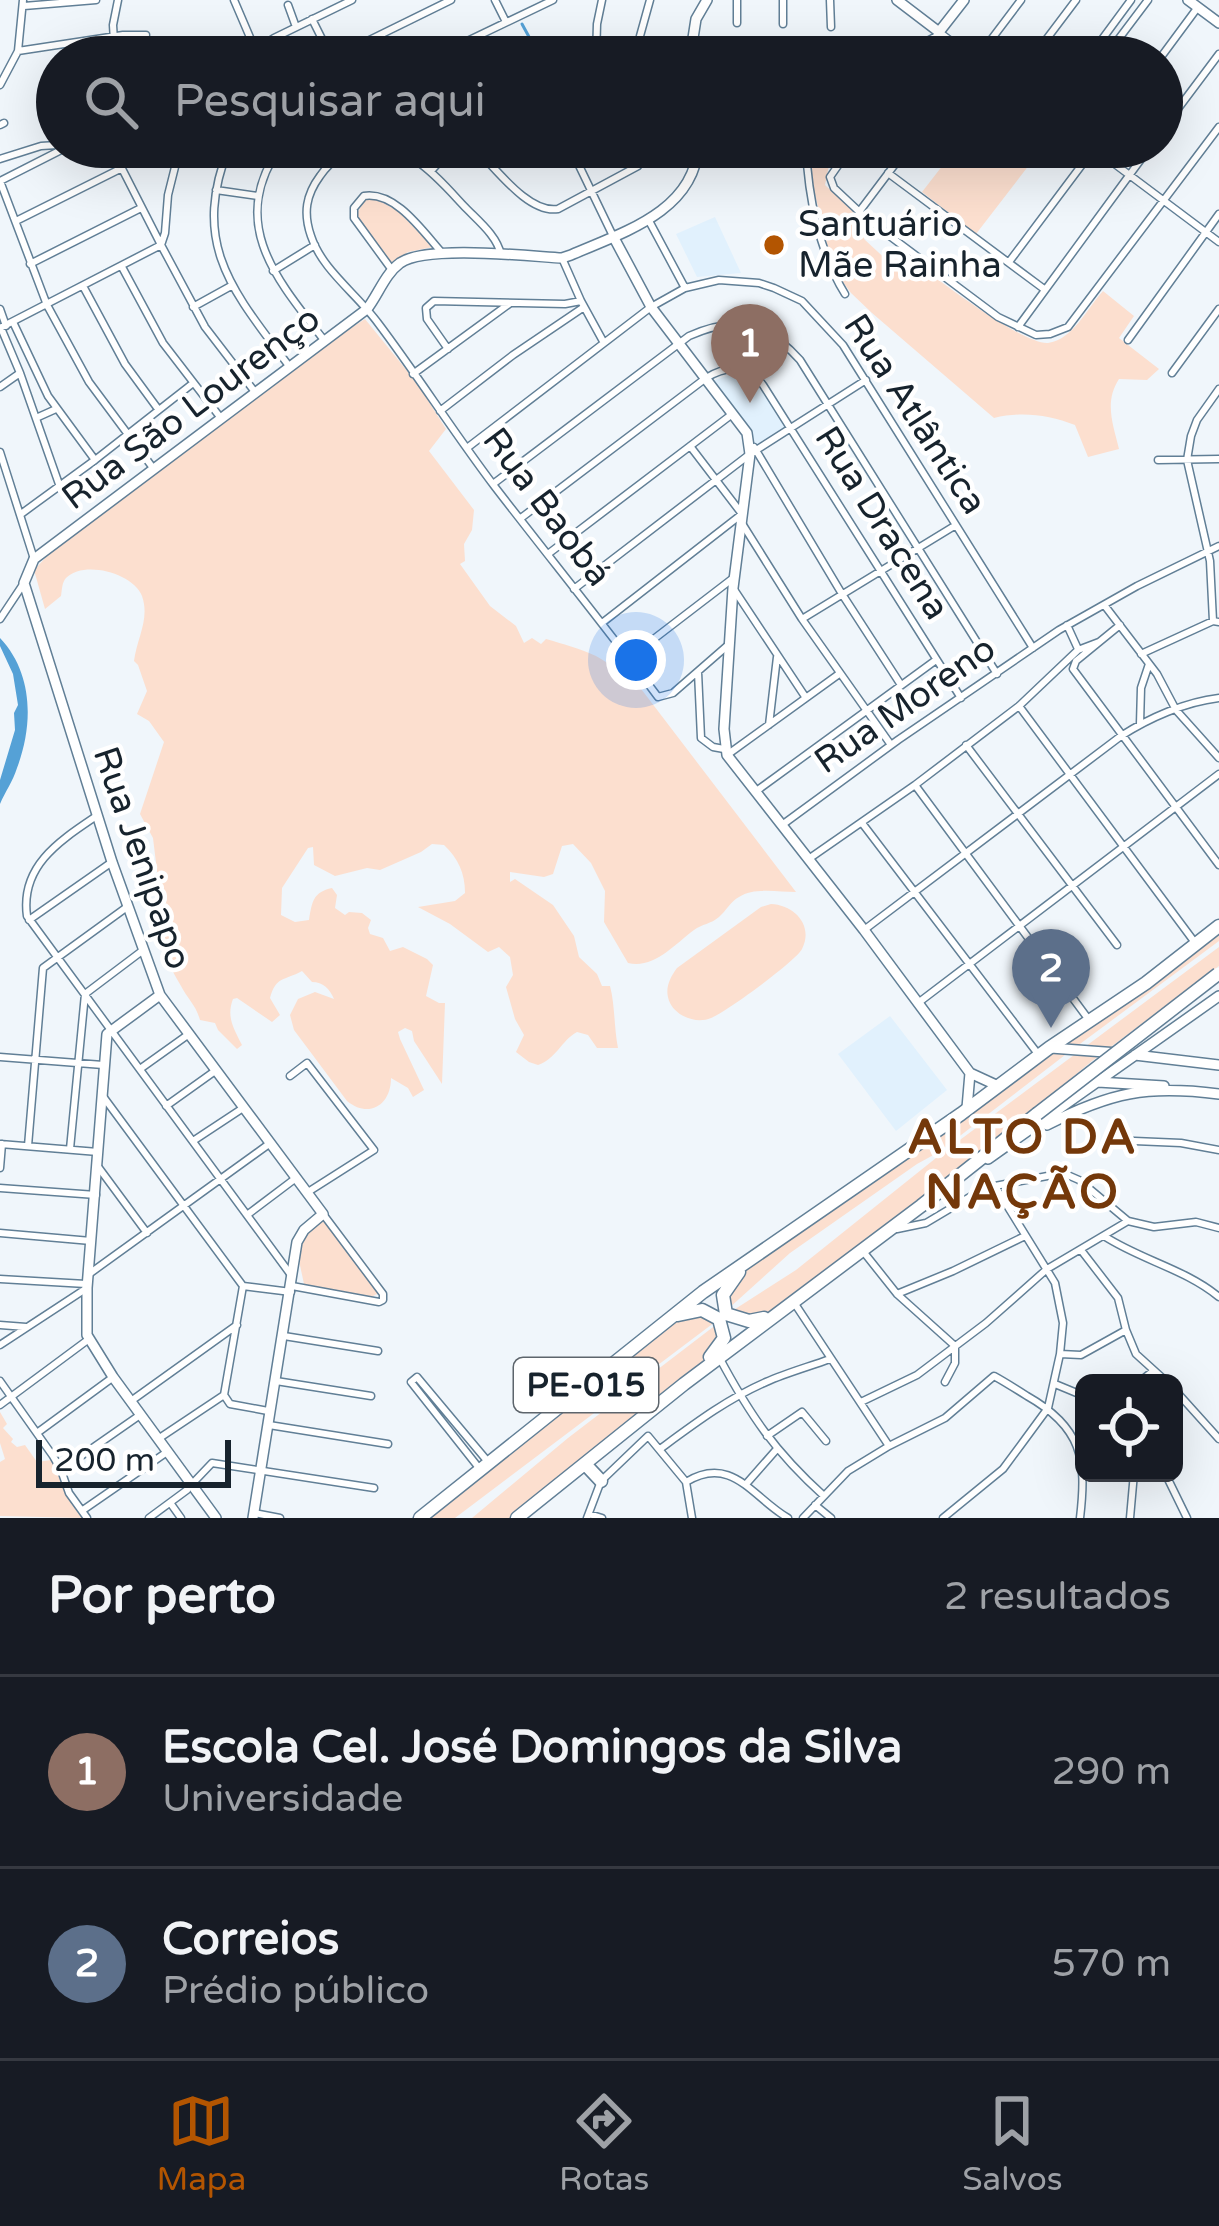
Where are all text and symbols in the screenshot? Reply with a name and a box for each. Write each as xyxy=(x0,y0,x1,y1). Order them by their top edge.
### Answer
search box xyxy=(36,36,1183,168)
icon: search xyxy=(78,69,144,135)
text: Pesquisar aqui xyxy=(174,75,486,129)
place label: Santuário Mãe Rainha xyxy=(798,203,1002,287)
marker: Santuário Mãe Rainha xyxy=(761,232,787,258)
street label: Rua São Lourenço xyxy=(54,297,328,519)
pin: 1 xyxy=(711,304,789,403)
street label: Rua Atlântica xyxy=(834,306,996,522)
street label: Rua Baobá xyxy=(474,419,620,595)
street label: Rua Dracena xyxy=(806,419,958,627)
street label: Rua Moreno xyxy=(806,627,1004,783)
your location xyxy=(606,630,666,690)
street label: Rua Jenipapo xyxy=(84,741,200,975)
pin: 2 xyxy=(1012,929,1090,1028)
district label: ALTO DA NAÇÃO xyxy=(907,1109,1139,1222)
road number: PE-015 xyxy=(514,1358,658,1412)
map controls xyxy=(1075,1374,1183,1482)
button: locate xyxy=(1075,1374,1183,1482)
scale bar xyxy=(36,1434,231,1487)
text: 200 m xyxy=(54,1441,155,1480)
text: Por perto xyxy=(48,1565,276,1627)
text: 2 resultados xyxy=(944,1573,1171,1620)
text: Escola Cel. José Domingos da Silva xyxy=(162,1721,902,1775)
text: 1 xyxy=(75,1748,99,1795)
text: 290 m xyxy=(1052,1748,1171,1795)
text: Universidade xyxy=(162,1775,403,1822)
text: Correios xyxy=(162,1913,339,1967)
text: 2 xyxy=(75,1940,99,1987)
text: 570 m xyxy=(1052,1940,1171,1987)
text: Prédio público xyxy=(162,1967,429,2014)
tab: Mapa xyxy=(156,2088,246,2199)
tab: Rotas xyxy=(559,2088,649,2199)
tab: Salvos xyxy=(962,2088,1063,2199)

